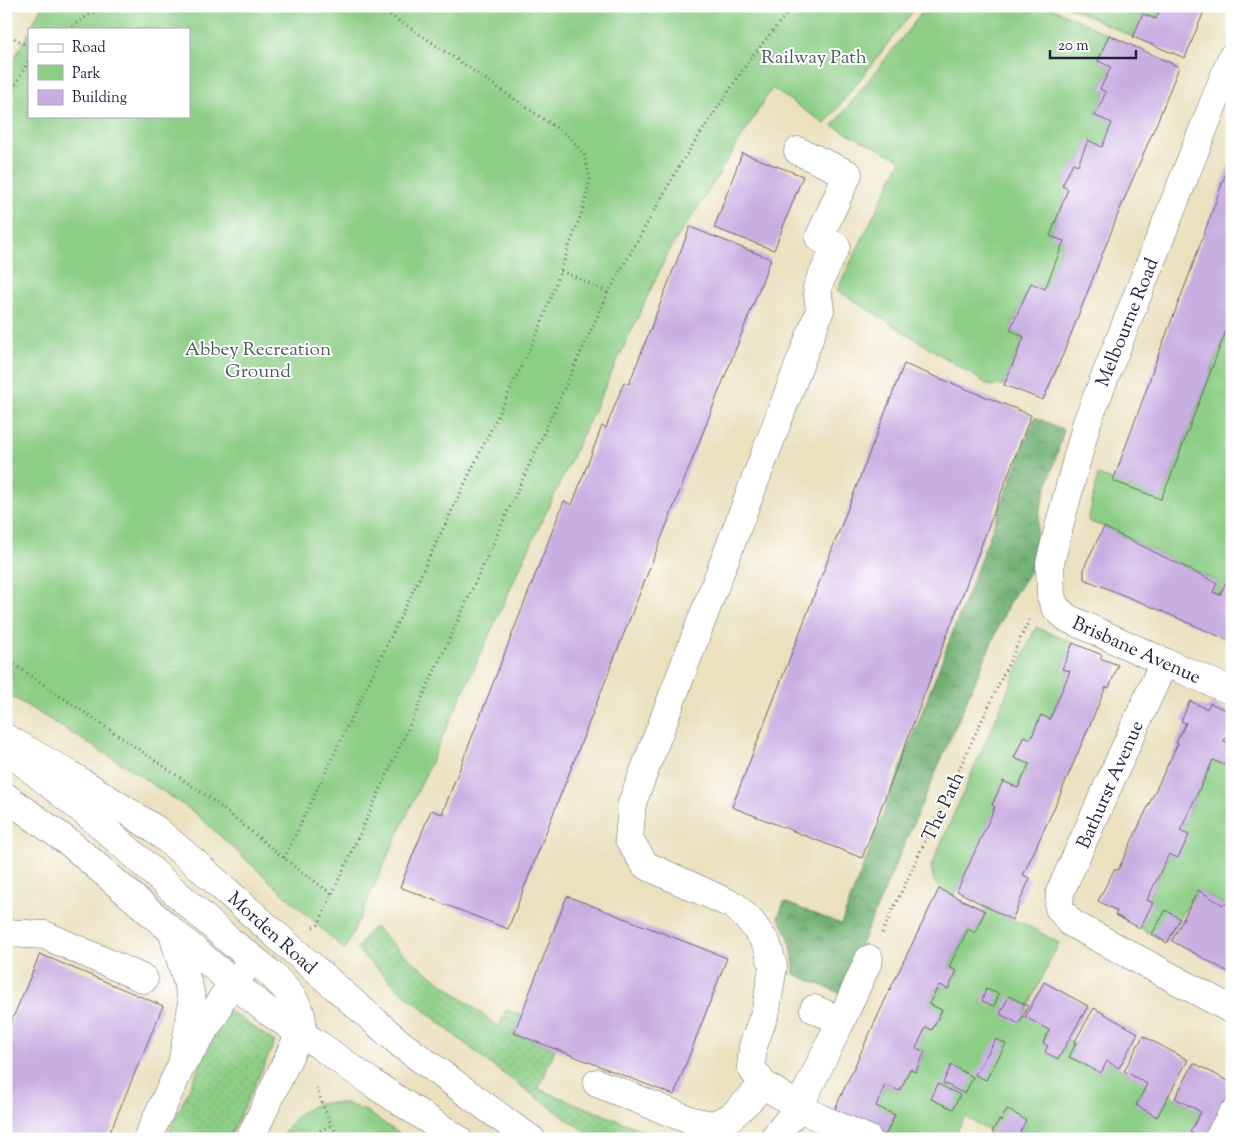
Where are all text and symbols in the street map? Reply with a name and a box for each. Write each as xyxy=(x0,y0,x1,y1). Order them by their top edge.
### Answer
legend xyxy=(28,28,190,118)
scale bar xyxy=(1050,28,1137,60)
text: 20 m xyxy=(1058,36,1089,57)
text: Road xyxy=(72,38,106,59)
park label: Railway Path xyxy=(761,45,867,72)
text: Park xyxy=(72,64,101,85)
text: Building xyxy=(72,88,127,109)
street label: Melbourne Road xyxy=(1090,254,1167,391)
park label: Abbey Recreation Ground xyxy=(185,337,331,386)
street label: Brisbane Avenue xyxy=(1067,611,1205,692)
street label: Bathurst Avenue xyxy=(1071,717,1152,853)
street label: The Path xyxy=(916,768,972,846)
street label: Morden Road xyxy=(221,886,322,982)

